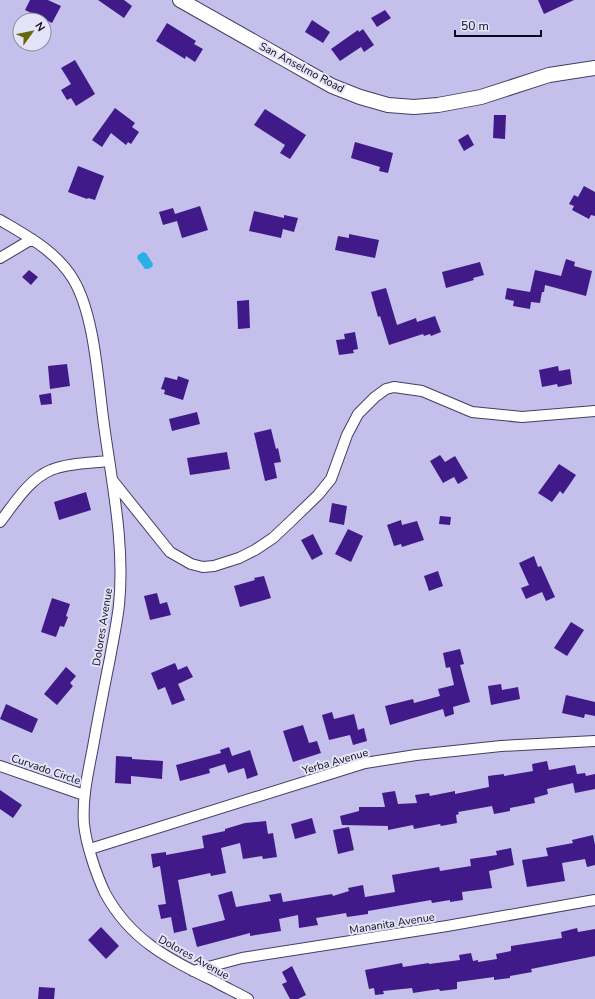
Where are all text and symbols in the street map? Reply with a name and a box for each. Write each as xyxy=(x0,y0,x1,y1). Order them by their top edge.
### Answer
north arrow xyxy=(12,12,52,52)
scale bar xyxy=(455,12,541,38)
text: 50 m xyxy=(461,18,489,34)
text: N xyxy=(31,19,48,34)
street label: San Anselmo Road xyxy=(257,39,347,96)
street label: Dolores Avenue xyxy=(89,587,116,667)
street label: Yerba Avenue xyxy=(299,745,370,778)
street label: Curvado Circle xyxy=(9,751,83,788)
street label: Mananita Avenue xyxy=(348,909,436,938)
street label: Dolores Avenue xyxy=(156,932,232,983)

